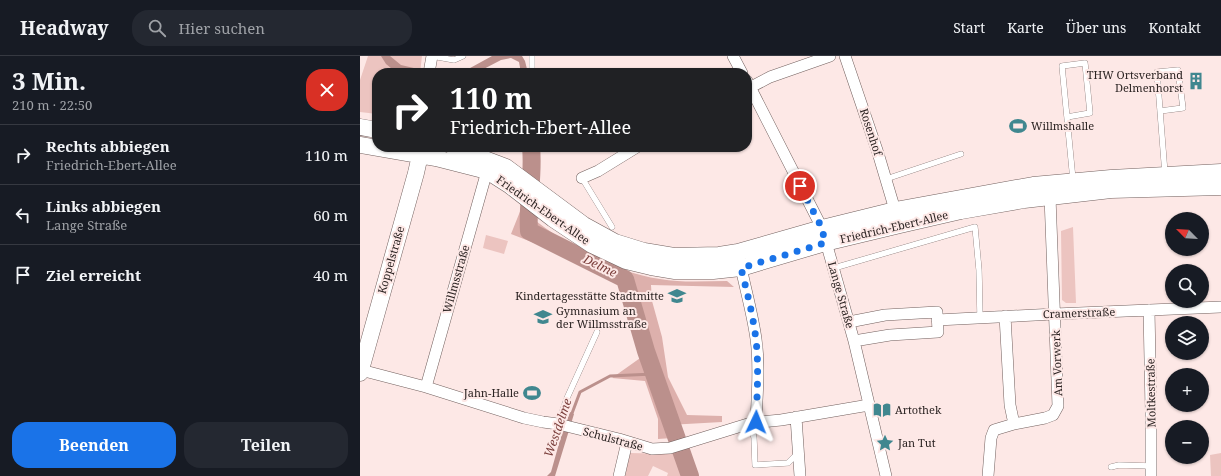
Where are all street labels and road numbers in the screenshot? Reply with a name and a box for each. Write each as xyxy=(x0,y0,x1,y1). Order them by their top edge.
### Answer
street label: Rosenhof xyxy=(857,106,886,158)
street label: Friedrich-Ebert-Allee xyxy=(494,172,593,248)
street label: Friedrich-Ebert-Allee xyxy=(838,207,950,246)
street label: Koppelstraße xyxy=(374,224,407,295)
street label: Willmsstraße xyxy=(439,243,472,315)
street label: Lange Straße xyxy=(825,260,858,330)
street label: Cramerstraße xyxy=(1043,304,1116,321)
street label: Am Vorwerk xyxy=(1048,329,1065,396)
street label: Moltkestraße xyxy=(1142,358,1159,428)
street label: Schulstraße xyxy=(581,423,645,454)

